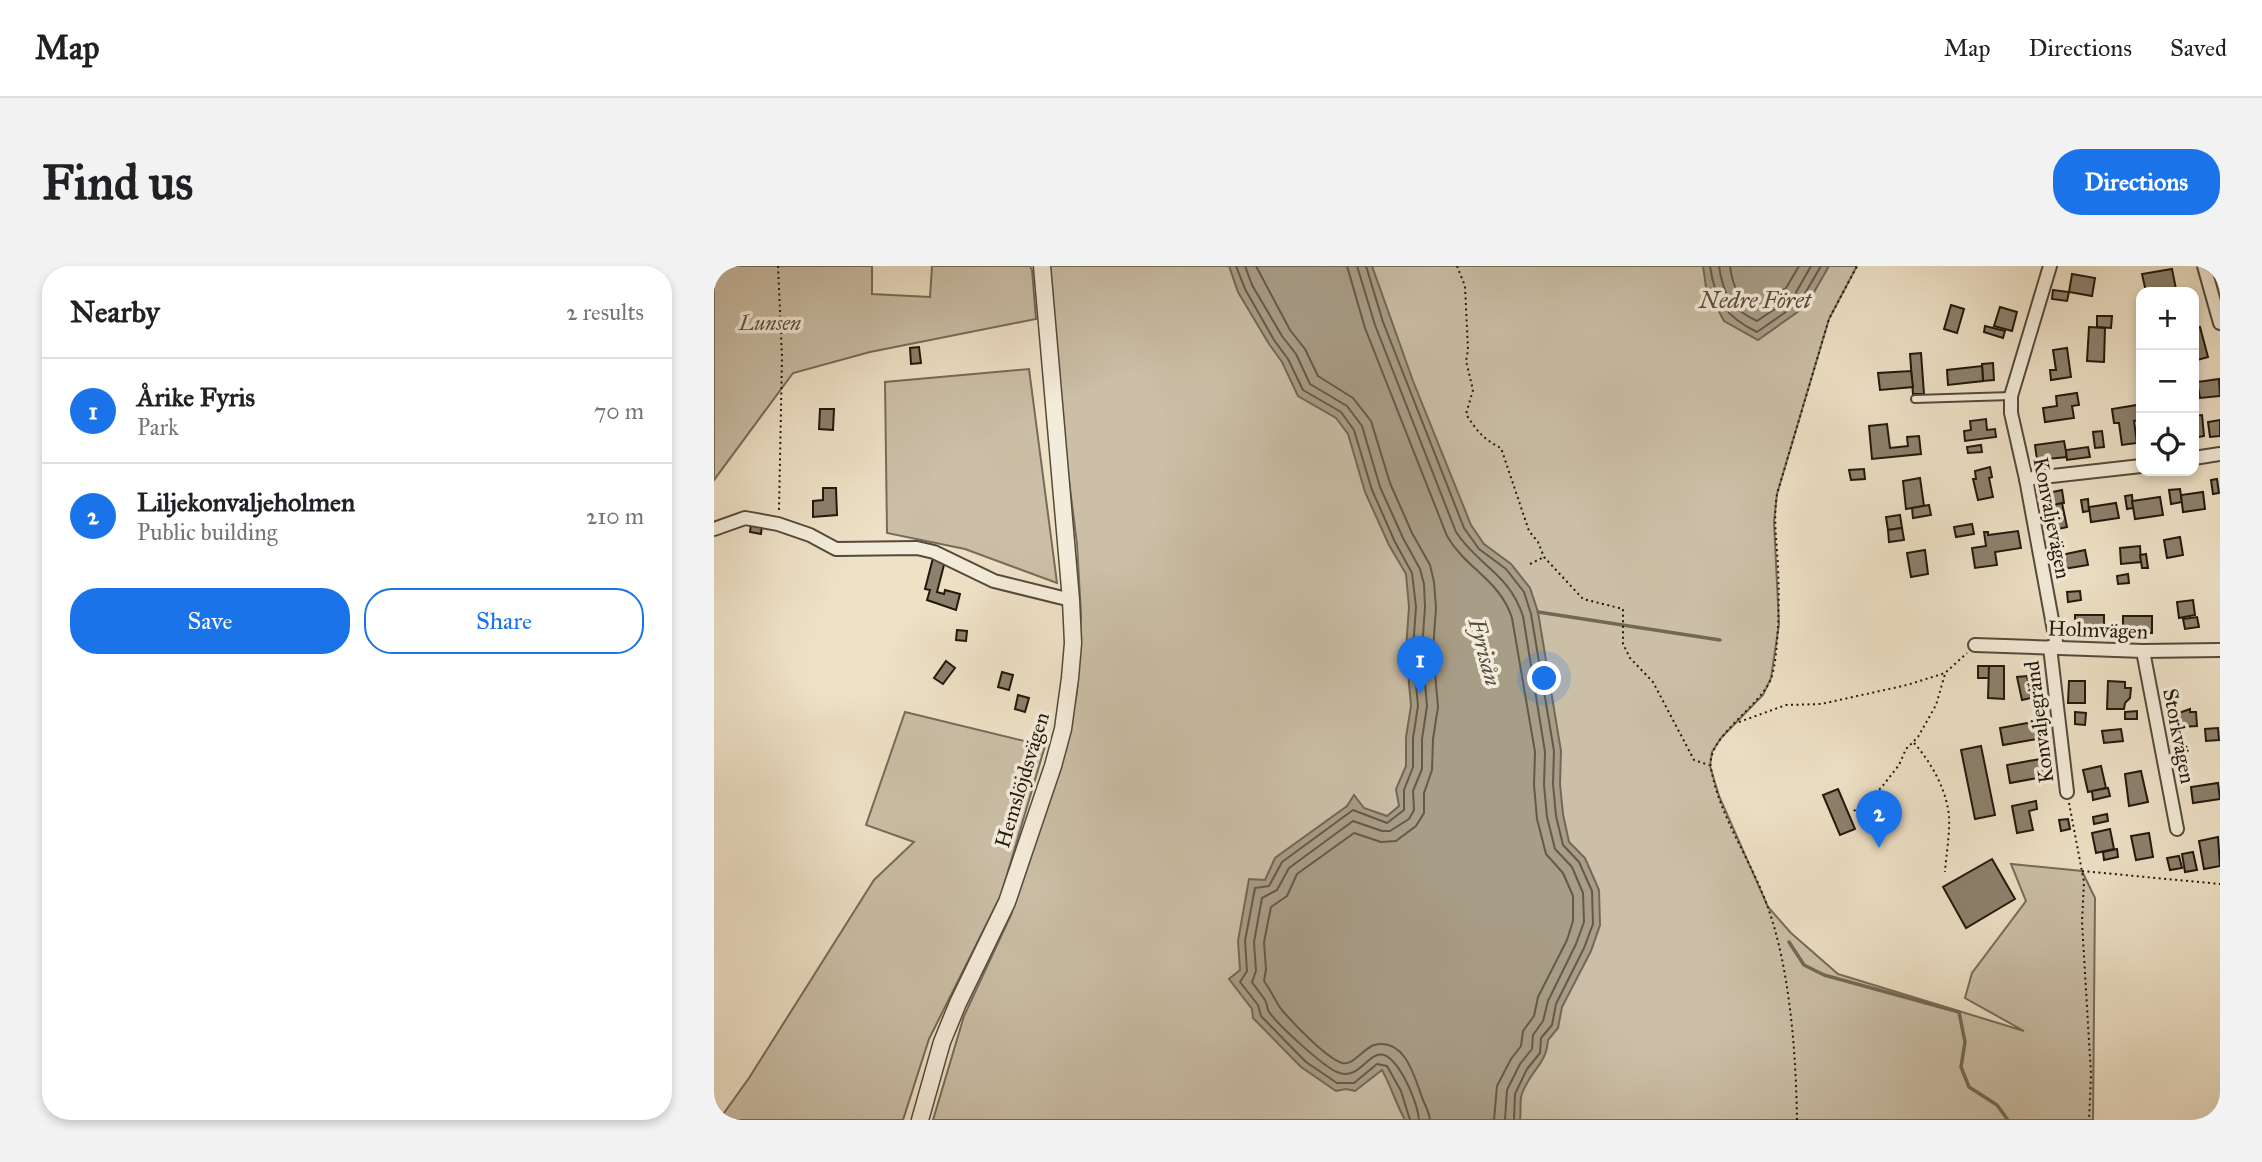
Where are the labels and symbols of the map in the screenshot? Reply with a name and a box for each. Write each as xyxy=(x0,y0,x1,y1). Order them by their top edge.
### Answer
water label: Nedre Föret xyxy=(1697,286,1813,314)
park label: Lunsen xyxy=(738,310,801,336)
street label: Konvaljevägen xyxy=(2027,455,2077,581)
water label: Fyrisån xyxy=(1462,614,1507,689)
street label: Holmvägen xyxy=(2047,615,2149,645)
pin: 1 xyxy=(1397,636,1443,694)
street label: Konvaljegränd xyxy=(2019,659,2059,785)
your location xyxy=(1527,661,1561,695)
street label: Storkvägen xyxy=(2157,686,2201,786)
street label: Hemslöjdsvägen xyxy=(989,709,1055,851)
pin: 2 xyxy=(1856,790,1902,848)

